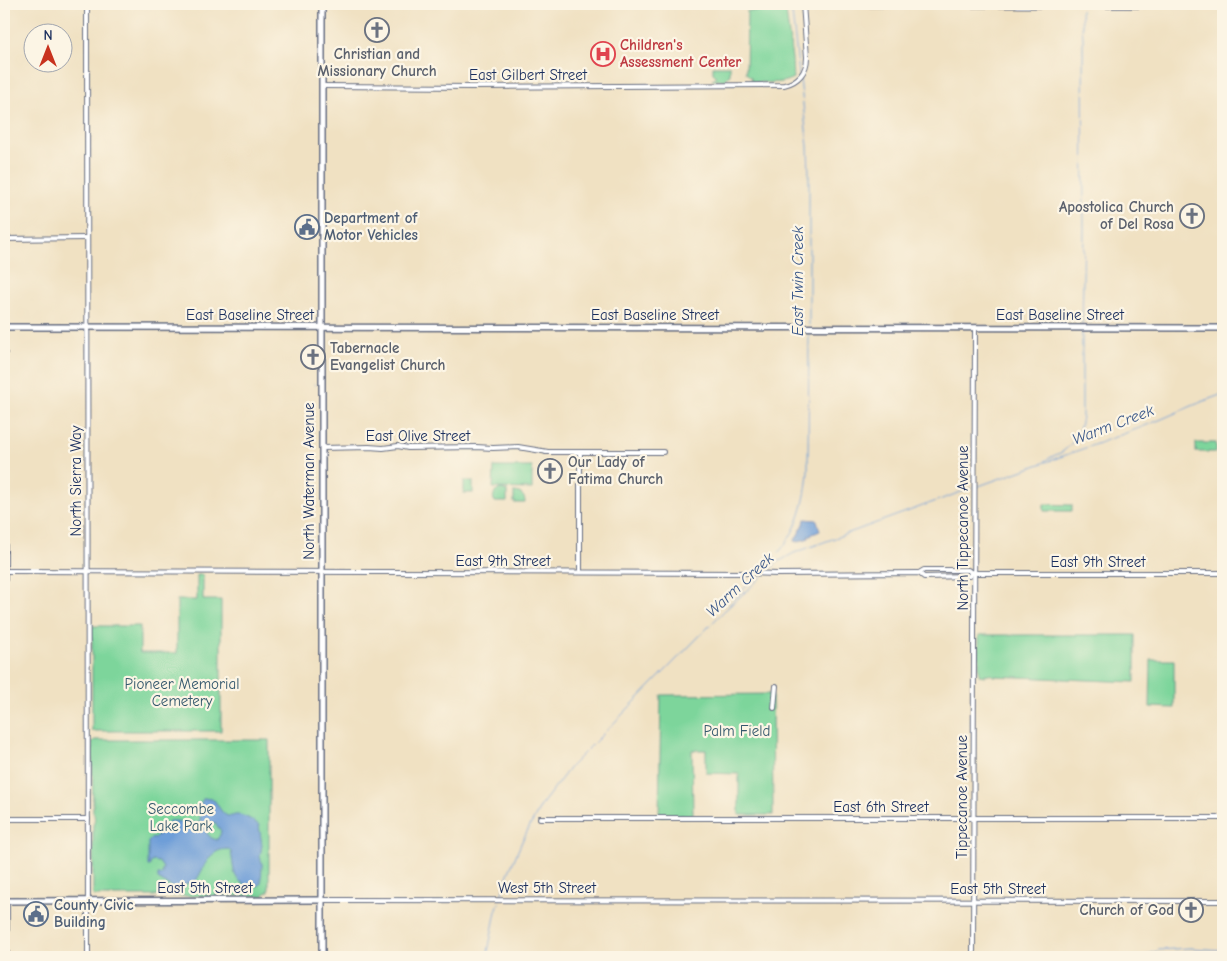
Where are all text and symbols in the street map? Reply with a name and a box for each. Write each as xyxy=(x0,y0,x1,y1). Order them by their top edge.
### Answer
church icon: Christian and Missionary Church xyxy=(364,17,390,43)
north arrow xyxy=(22,22,72,72)
text: N xyxy=(43,27,53,44)
place label: Children's Assessment Center xyxy=(620,36,741,71)
hospital icon: Children's Assessment Center xyxy=(590,41,616,67)
place label: Christian and Missionary Church xyxy=(317,45,437,80)
street label: East Gilbert Street xyxy=(469,66,588,84)
place label: Apostolica Church of Del Rosa xyxy=(1059,198,1174,233)
church icon: Apostolica Church of Del Rosa xyxy=(1179,203,1205,229)
place label: Department of Motor Vehicles xyxy=(324,209,419,244)
public building icon: Department of Motor Vehicles xyxy=(294,214,320,240)
water label: East Twin Creek xyxy=(789,226,807,336)
street label: East Baseline Street xyxy=(186,306,315,324)
street label: East Baseline Street xyxy=(591,306,720,324)
street label: East Baseline Street xyxy=(996,306,1125,324)
place label: Tabernacle Evangelist Church xyxy=(330,339,446,374)
church icon: Tabernacle Evangelist Church xyxy=(300,344,326,370)
water label: Warm Creek xyxy=(1070,401,1157,449)
street label: North Waterman Avenue xyxy=(300,402,318,560)
street label: North Sierra Way xyxy=(67,425,85,537)
street label: East Olive Street xyxy=(366,427,471,445)
street label: North Tippecanoe Avenue xyxy=(954,445,972,611)
place label: Our Lady of Fatima Church xyxy=(568,453,663,488)
church icon: Our Lady of Fatima Church xyxy=(537,458,563,484)
water label: Warm Creek xyxy=(702,549,778,621)
street label: East 9th Street xyxy=(455,552,551,570)
street label: East 9th Street xyxy=(1050,553,1146,571)
park label: Pioneer Memorial Cemetery xyxy=(125,675,239,710)
park label: Palm Field xyxy=(703,722,771,740)
street label: Tippecanoe Avenue xyxy=(953,734,971,859)
street label: East 6th Street xyxy=(833,798,929,816)
park label: Seccombe Lake Park xyxy=(148,800,215,835)
street label: East 5th Street xyxy=(157,879,253,897)
street label: West 5th Street xyxy=(498,879,597,897)
street label: East 5th Street xyxy=(950,880,1046,898)
place label: County Civic Building xyxy=(54,896,134,931)
church icon: Church of God xyxy=(1178,897,1204,923)
public building icon: County Civic Building xyxy=(23,901,49,927)
place label: Church of God xyxy=(1079,901,1174,919)

